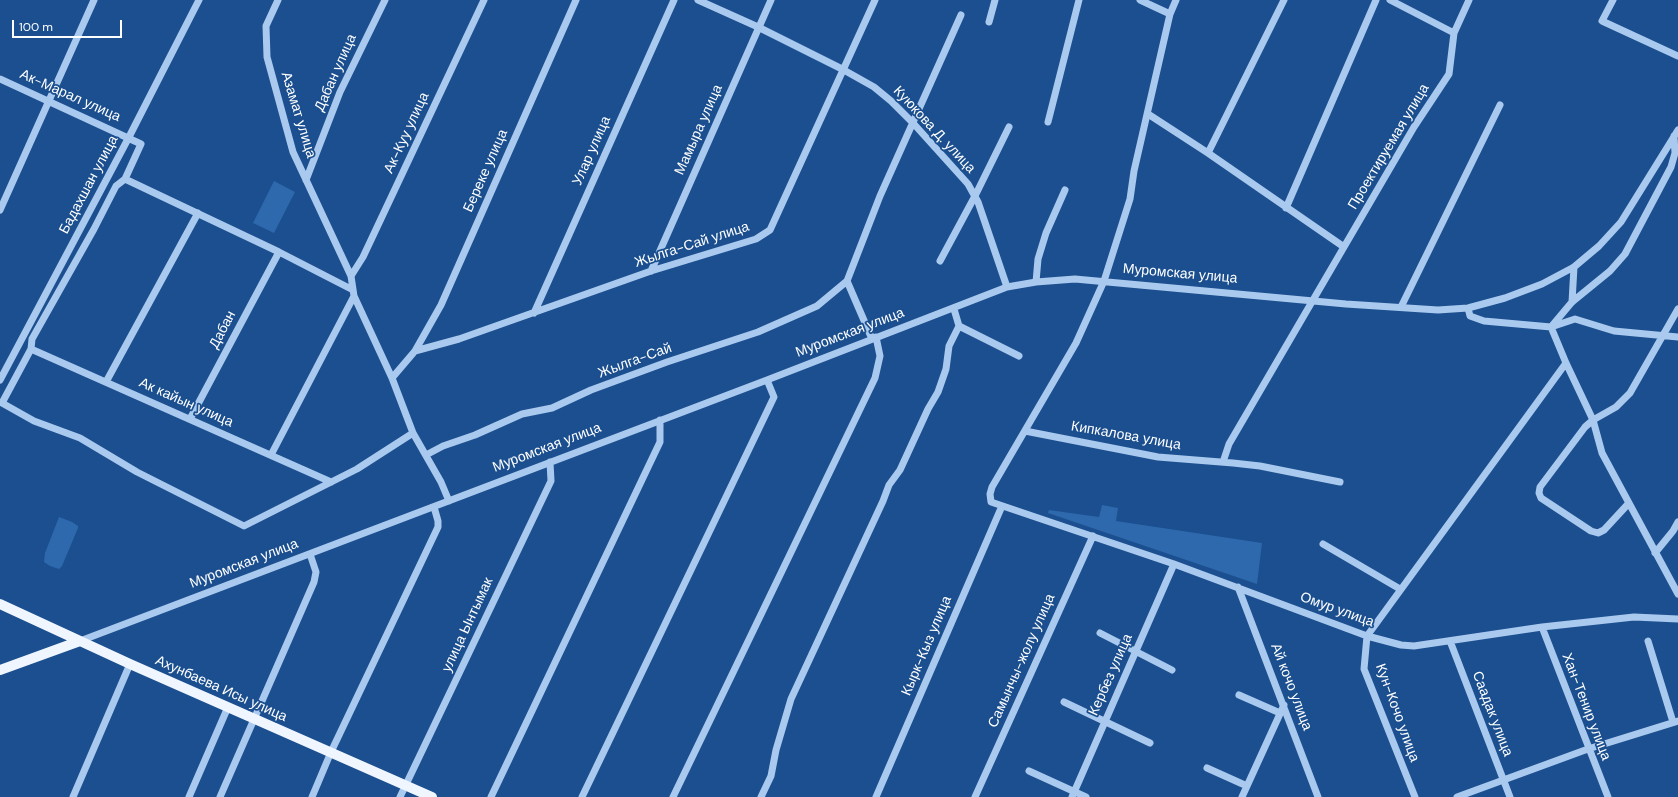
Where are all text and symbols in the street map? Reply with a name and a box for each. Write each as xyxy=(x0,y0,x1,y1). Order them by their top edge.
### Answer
scale bar xyxy=(14,12,124,38)
text: 100 m xyxy=(19,19,53,35)
street label: Дабан улица xyxy=(312,32,360,114)
street label: Ак-Марал улица xyxy=(17,66,123,126)
street label: Азамат улица xyxy=(277,70,319,160)
street label: Проектируемая улица xyxy=(1345,81,1433,213)
street label: Мамыра улица xyxy=(672,82,726,178)
street label: Куюкова Д. улица xyxy=(889,83,979,177)
street label: Ак-Куу улица xyxy=(381,90,433,176)
street label: Улар улица xyxy=(569,114,615,188)
street label: Береке улица xyxy=(460,127,512,215)
street label: Бадахшан улица xyxy=(56,133,122,237)
street label: Жылга-Сай улица xyxy=(633,219,751,271)
street label: Муромская улица xyxy=(1122,261,1238,287)
street label: Муромская улица xyxy=(793,305,907,361)
street label: Дабан xyxy=(206,308,240,352)
street label: Жылга-Сай xyxy=(596,340,674,382)
street label: Ак кайын улица xyxy=(136,375,236,431)
street label: Кипкалова улица xyxy=(1070,418,1182,454)
street label: Муромская улица xyxy=(490,420,604,476)
street label: Муромская улица xyxy=(187,536,301,592)
street label: улица Ынтымак xyxy=(439,575,497,675)
street label: Омур улица xyxy=(1298,589,1376,631)
street label: Самынчы-жолу улица xyxy=(985,592,1059,730)
street label: Кырк-Кыз улица xyxy=(898,594,956,698)
street label: Кербез улица xyxy=(1085,632,1137,718)
street label: Ай кочо улица xyxy=(1267,641,1315,733)
street label: Хан-Тенир улица xyxy=(1558,651,1614,763)
street label: Ахунбаева Исы улица xyxy=(153,652,289,726)
street label: Кун-Кочо улица xyxy=(1371,662,1423,764)
street label: Саадак улица xyxy=(1468,669,1516,759)

